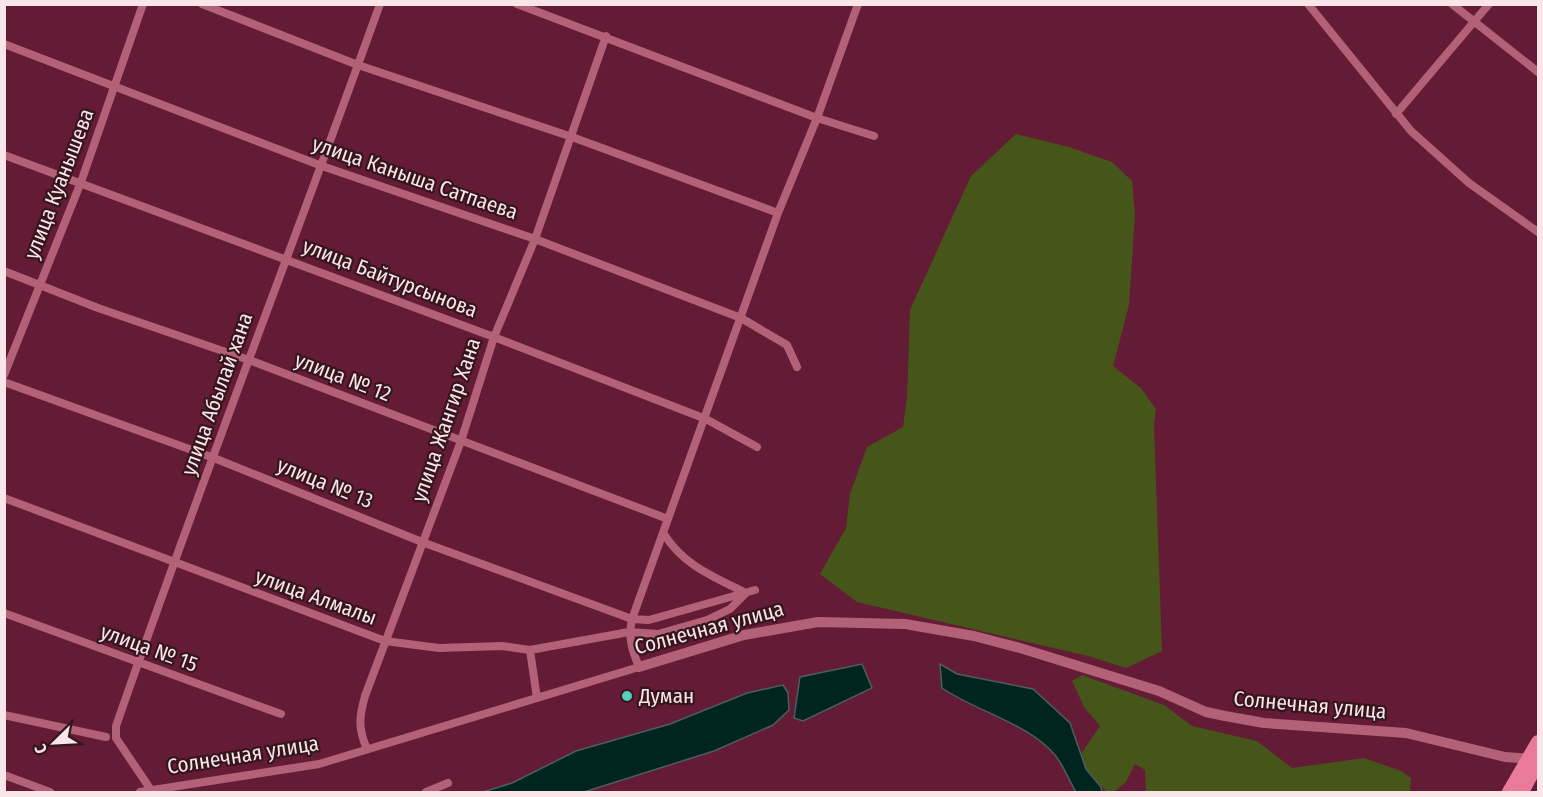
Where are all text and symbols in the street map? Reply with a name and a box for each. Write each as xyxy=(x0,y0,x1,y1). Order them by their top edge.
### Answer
street label: улица Куанышева xyxy=(18,105,100,263)
street label: улица Каныша Сатпаева xyxy=(309,131,521,225)
street label: улица Байтурсынова xyxy=(299,233,481,323)
street label: улица Абылай хана xyxy=(175,309,259,479)
street label: улица Жангир Хана xyxy=(406,335,486,505)
street label: улица № 12 xyxy=(291,347,395,407)
street label: улица № 13 xyxy=(273,452,377,514)
street label: улица Алмалы xyxy=(252,563,380,631)
street label: Солнечная улица xyxy=(632,596,786,660)
street label: улица № 15 xyxy=(97,618,201,678)
place label: Думан xyxy=(638,683,694,709)
street label: Солнечная улица xyxy=(1233,685,1387,725)
marker: Думан xyxy=(620,689,634,703)
north arrow xyxy=(24,713,84,773)
street label: Солнечная улица xyxy=(165,730,321,780)
text: С xyxy=(30,741,51,757)

